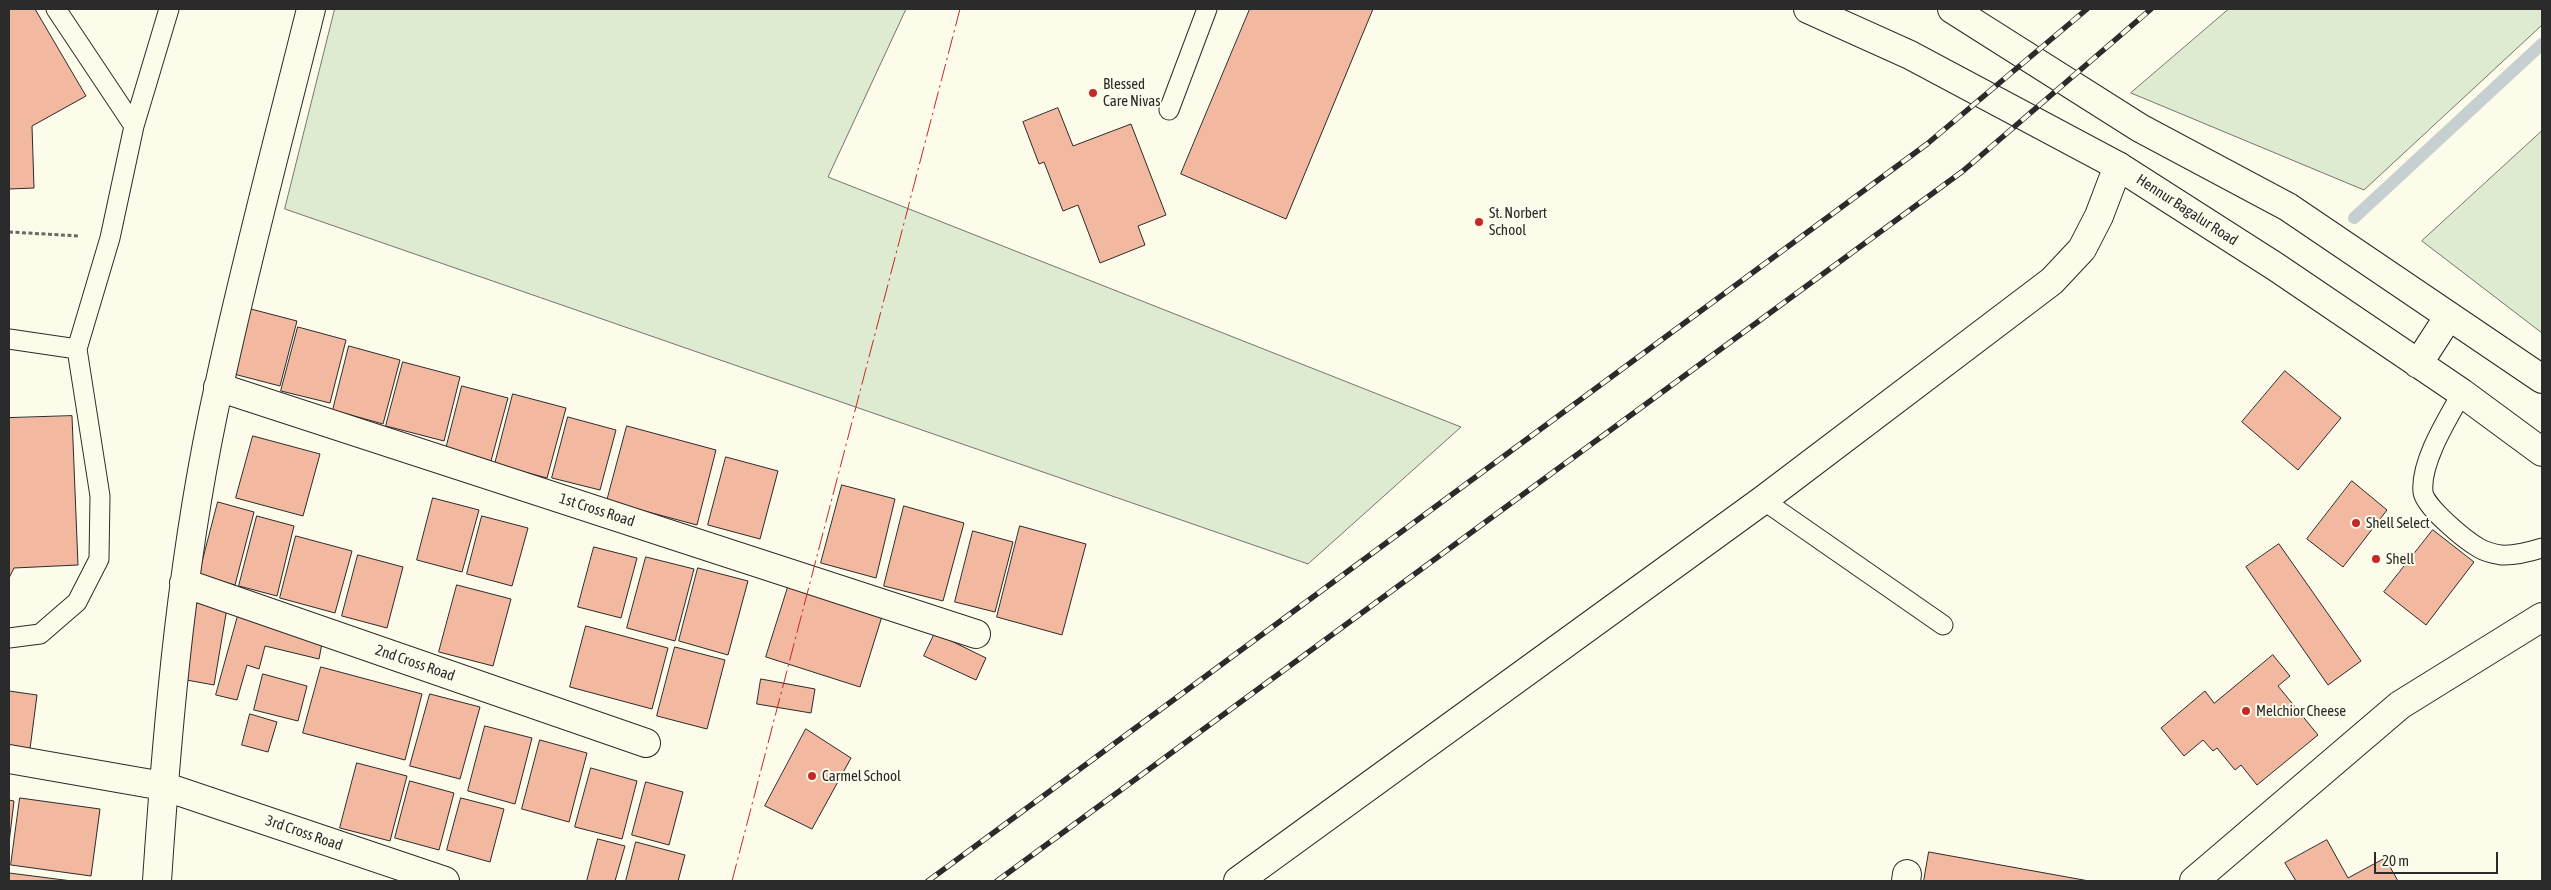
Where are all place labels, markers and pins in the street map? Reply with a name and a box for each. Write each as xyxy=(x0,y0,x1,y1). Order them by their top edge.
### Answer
place label: Blessed Care Nivas xyxy=(1103,75,1161,110)
marker: Blessed Care Nivas xyxy=(1087,87,1099,99)
place label: St. Norbert School xyxy=(1489,204,1547,239)
marker: St. Norbert School xyxy=(1473,216,1485,228)
place label: Shell Select xyxy=(2366,514,2430,532)
marker: Shell Select xyxy=(2350,517,2362,529)
place label: Shell xyxy=(2386,550,2414,568)
marker: Shell xyxy=(2370,553,2382,565)
place label: Melchior Cheese xyxy=(2256,702,2346,720)
marker: Melchior Cheese xyxy=(2240,705,2252,717)
place label: Carmel School xyxy=(822,767,901,785)
marker: Carmel School xyxy=(806,770,818,782)

